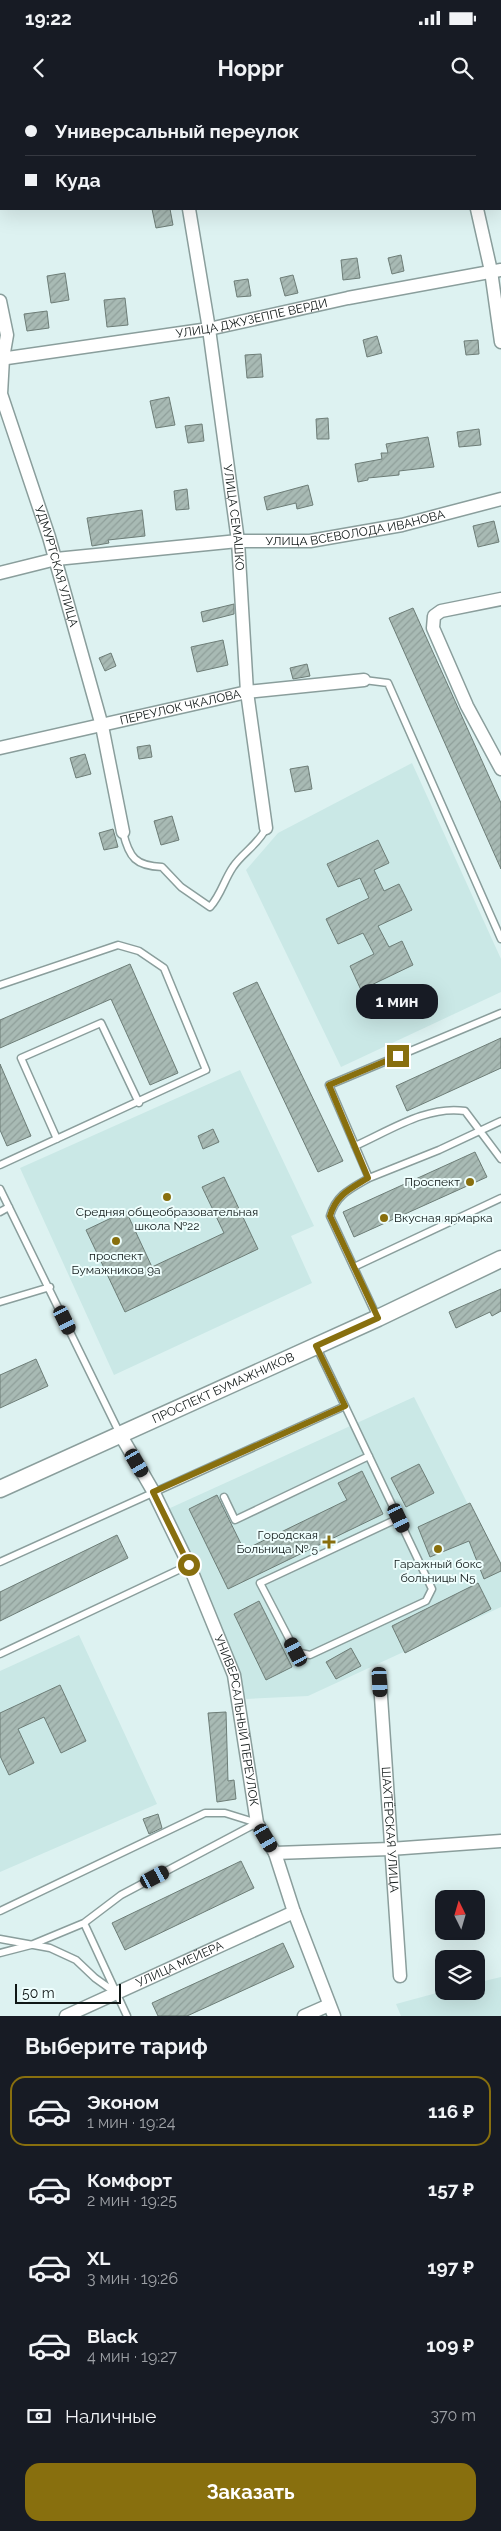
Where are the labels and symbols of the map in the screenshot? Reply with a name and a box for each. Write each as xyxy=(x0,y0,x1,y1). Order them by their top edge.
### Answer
street label: УЛИЦА ДЖУЗЕППЕ ВЕРДИ xyxy=(175,296,329,341)
street label: УЛИЦА СЕМАШКО xyxy=(221,464,247,571)
street label: УДМУРТСКАЯ УЛИЦА xyxy=(32,504,81,628)
street label: УЛИЦА ВСЕВОЛОДА ИВАНОВА xyxy=(265,507,446,548)
street label: ПЕРЕУЛОК ЧКАЛОВА xyxy=(119,687,242,728)
callout: 1 мин xyxy=(357,984,439,1018)
route end xyxy=(387,1045,409,1067)
place label: Проспект xyxy=(404,1175,460,1189)
marker: Проспект xyxy=(464,1176,476,1188)
marker: Средняя общеобразовательная школа №22 xyxy=(161,1191,173,1203)
place label: Средняя общеобразовательная школа №22 xyxy=(76,1205,258,1233)
place label: Вкусная ярмарка xyxy=(394,1211,493,1225)
marker: Вкусная ярмарка xyxy=(378,1212,390,1224)
marker: проспект Бумажников 9а xyxy=(110,1235,122,1247)
place label: проспект Бумажников 9а xyxy=(72,1249,160,1277)
car xyxy=(51,1303,78,1337)
street label: ПРОСПЕКТ БУМАЖНИКОВ xyxy=(150,1350,297,1426)
car xyxy=(123,1446,150,1480)
car xyxy=(385,1501,412,1535)
place label: Городская Больница № 5 xyxy=(236,1528,318,1556)
marker: Городская Больница № 5 xyxy=(322,1535,336,1549)
marker: Гаражный бокс больницы N5 xyxy=(432,1543,444,1555)
route start xyxy=(178,1554,200,1576)
place label: Гаражный бокс больницы N5 xyxy=(394,1557,483,1585)
street label: УНИВЕРСАЛЬНЫЙ ПЕРЕУЛОК xyxy=(211,1633,261,1807)
car xyxy=(282,1635,309,1669)
car xyxy=(371,1667,388,1697)
street label: ШАХТЁРСКАЯ УЛИЦА xyxy=(379,1766,401,1893)
car xyxy=(252,1821,279,1855)
car xyxy=(138,1863,171,1891)
north arrow xyxy=(435,1890,485,1940)
street label: УЛИЦА МЕЙЕРА xyxy=(134,1938,225,1990)
scale bar xyxy=(15,1981,121,2004)

